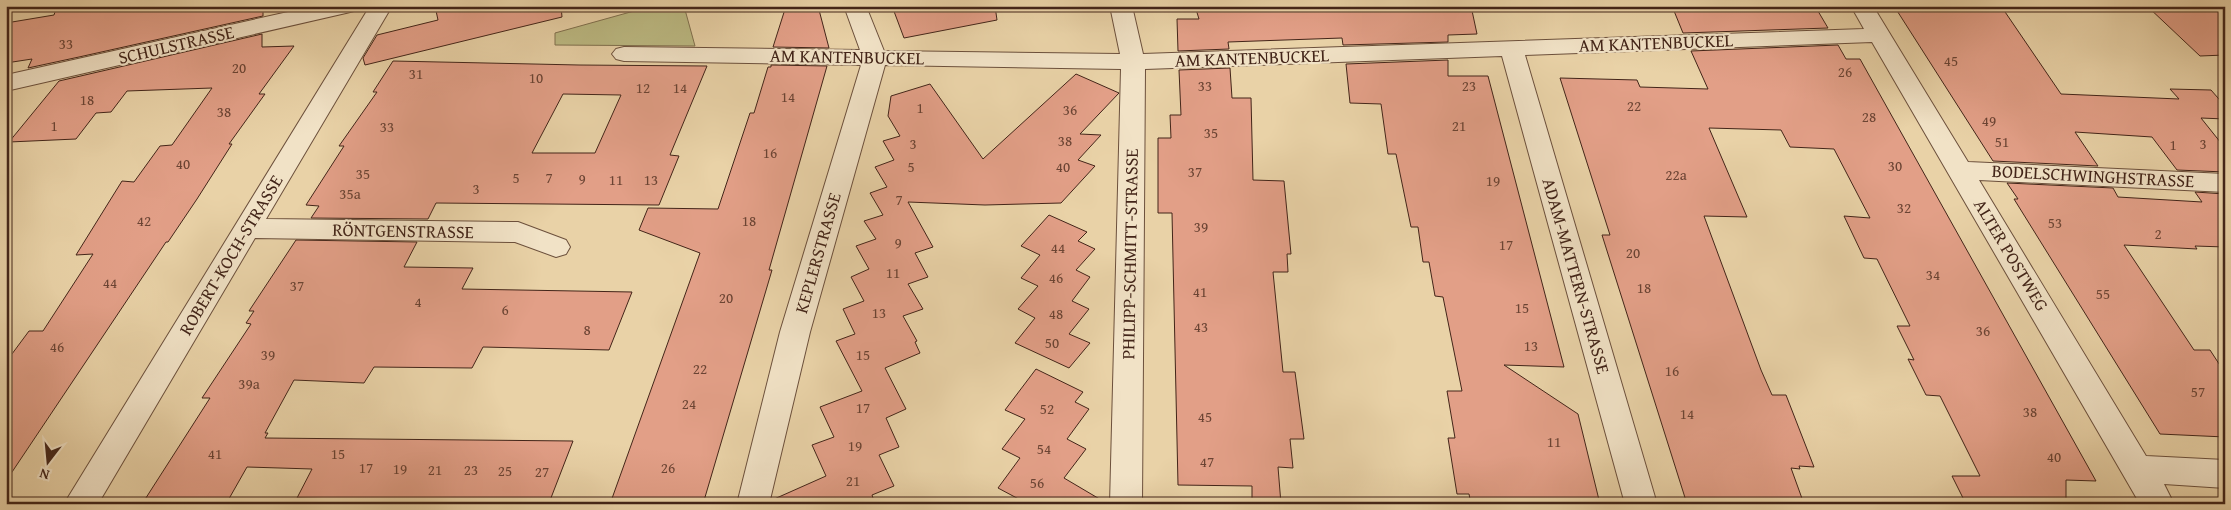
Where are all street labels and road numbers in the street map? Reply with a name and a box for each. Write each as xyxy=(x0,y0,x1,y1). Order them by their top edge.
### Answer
street label: SCHULSTRASSE xyxy=(115,18,236,71)
street label: AM KANTENBUCKEL xyxy=(1578,26,1734,59)
street label: AM KANTENBUCKEL xyxy=(1174,41,1330,74)
street label: AM KANTENBUCKEL xyxy=(770,42,925,71)
street label: PHILIPP-SCHMITT-STRASSE xyxy=(1114,148,1145,360)
street label: BODELSCHWINGHSTRASSE xyxy=(1991,157,2195,194)
street label: ROBERT-KOCH-STRASSE xyxy=(172,169,289,340)
street label: ADAM-MATTERN-STRASSE xyxy=(1536,175,1617,377)
street label: KEPLERSTRASSE xyxy=(787,189,848,316)
street label: ALTER POSTWEG xyxy=(1967,194,2056,316)
street label: RÖNTGENSTRASSE xyxy=(332,216,474,245)

